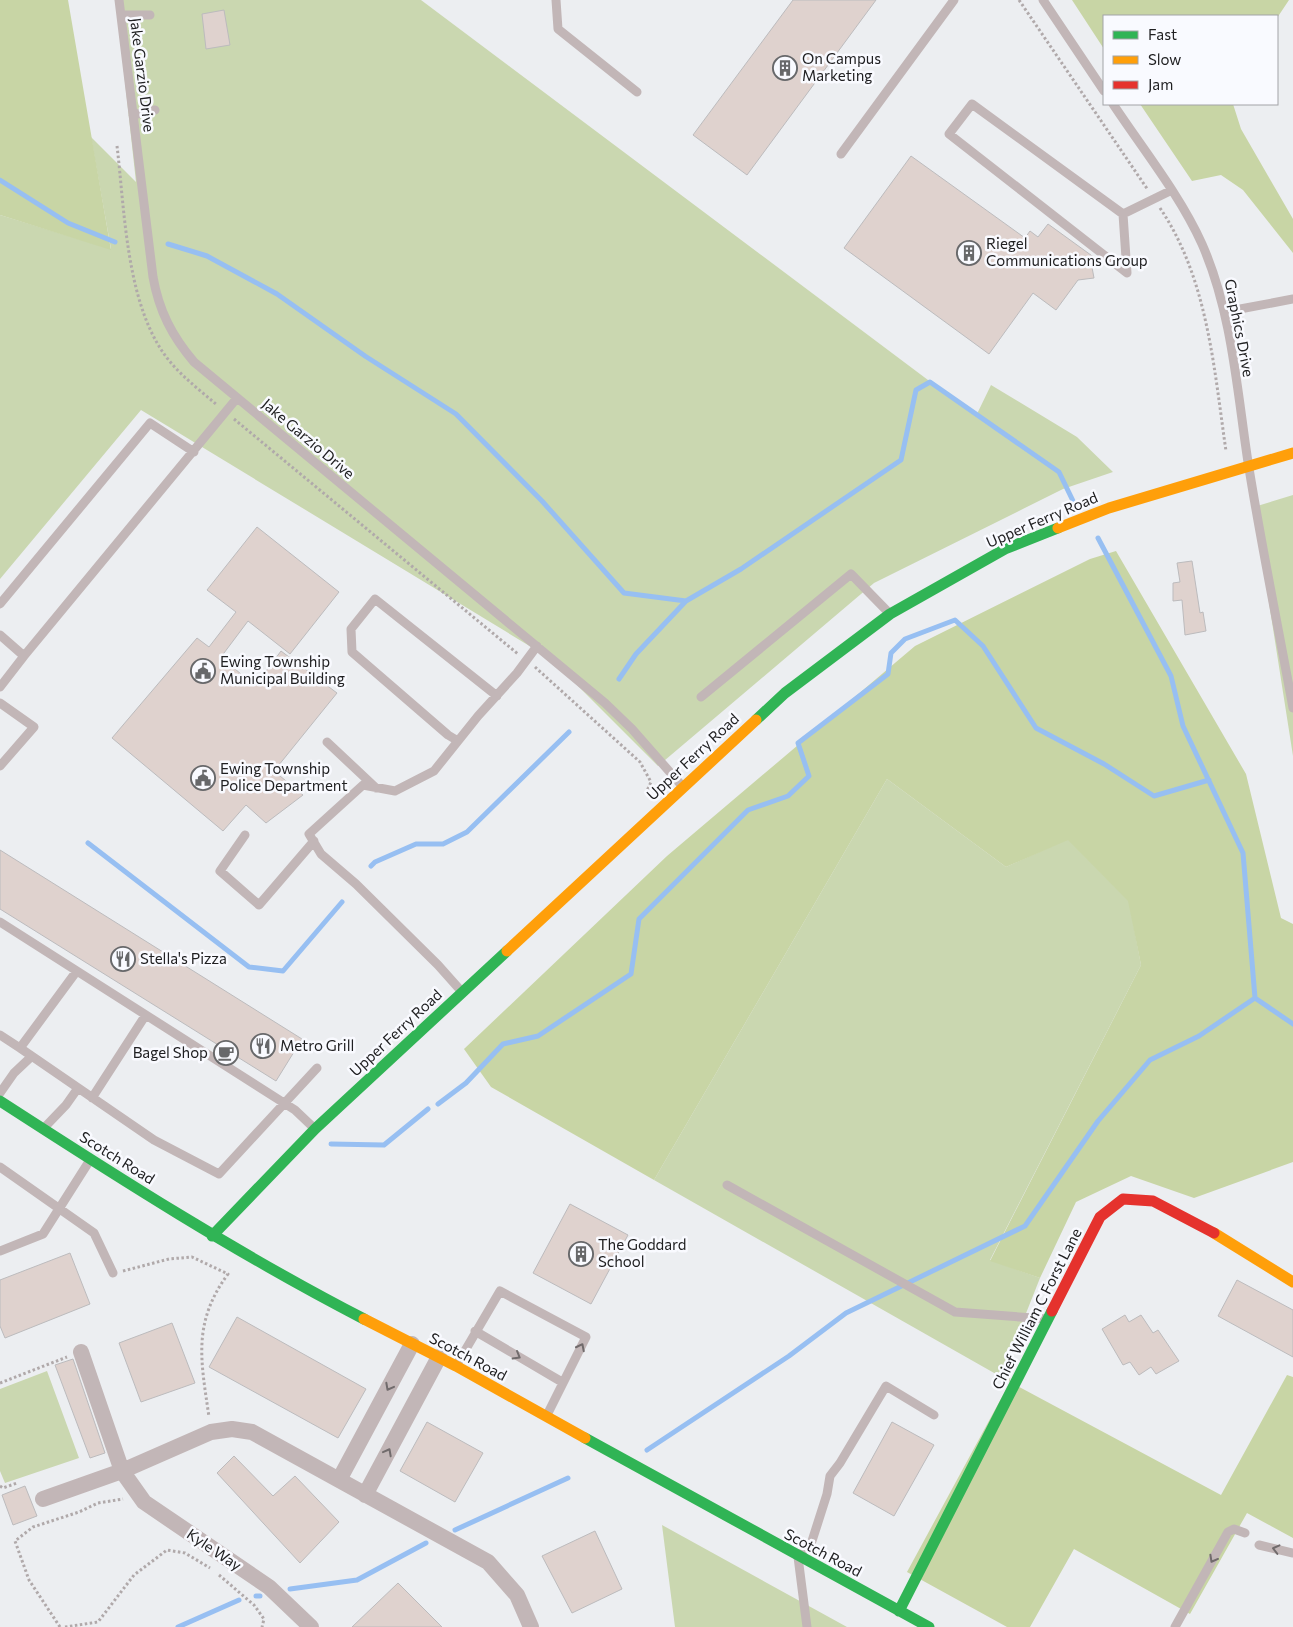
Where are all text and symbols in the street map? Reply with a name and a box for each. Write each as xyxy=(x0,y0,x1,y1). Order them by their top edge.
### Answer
legend xyxy=(1103,15,1278,105)
street label: Jake Garzio Drive xyxy=(127,17,159,133)
text: Fast xyxy=(1148,25,1177,43)
place label: On Campus Marketing xyxy=(802,49,881,84)
text: Slow xyxy=(1148,50,1181,68)
building icon: On Campus Marketing xyxy=(772,55,798,81)
text: Jam xyxy=(1148,75,1173,93)
place label: Riegel Communications Group xyxy=(986,234,1148,269)
building icon: Riegel Communications Group xyxy=(956,240,982,266)
street label: Graphics Drive xyxy=(1222,277,1258,378)
street label: Jake Garzio Drive xyxy=(259,394,359,482)
street label: Upper Ferry Road xyxy=(983,487,1100,551)
place label: Ewing Township Municipal Building xyxy=(220,652,345,687)
public building icon: Ewing Township Municipal Building xyxy=(190,658,216,684)
street label: Upper Ferry Road xyxy=(643,709,742,804)
place label: Ewing Township Police Department xyxy=(220,759,348,794)
public building icon: Ewing Township Police Department xyxy=(190,765,216,791)
restaurant icon: Stella's Pizza xyxy=(110,946,136,972)
place label: Stella's Pizza xyxy=(140,949,227,967)
street label: Upper Ferry Road xyxy=(346,985,445,1080)
restaurant icon: Metro Grill xyxy=(250,1033,276,1059)
place label: Metro Grill xyxy=(280,1036,354,1054)
cafe icon: Bagel Shop xyxy=(213,1040,239,1066)
place label: Bagel Shop xyxy=(133,1043,208,1061)
street label: Scotch Road xyxy=(77,1127,158,1187)
street label: Chief William C Forst Lane xyxy=(988,1225,1085,1392)
place label: The Goddard School xyxy=(598,1235,687,1270)
building icon: The Goddard School xyxy=(568,1241,594,1267)
street label: Scotch Road xyxy=(427,1328,510,1384)
one-way arrow xyxy=(575,1343,585,1352)
one-way arrow xyxy=(511,1350,520,1360)
one-way arrow xyxy=(385,1381,395,1390)
one-way arrow xyxy=(382,1448,392,1457)
street label: Kyle Way xyxy=(184,1524,245,1574)
street label: Scotch Road xyxy=(782,1524,865,1580)
one-way arrow xyxy=(1272,1544,1281,1555)
one-way arrow xyxy=(1210,1553,1220,1562)

